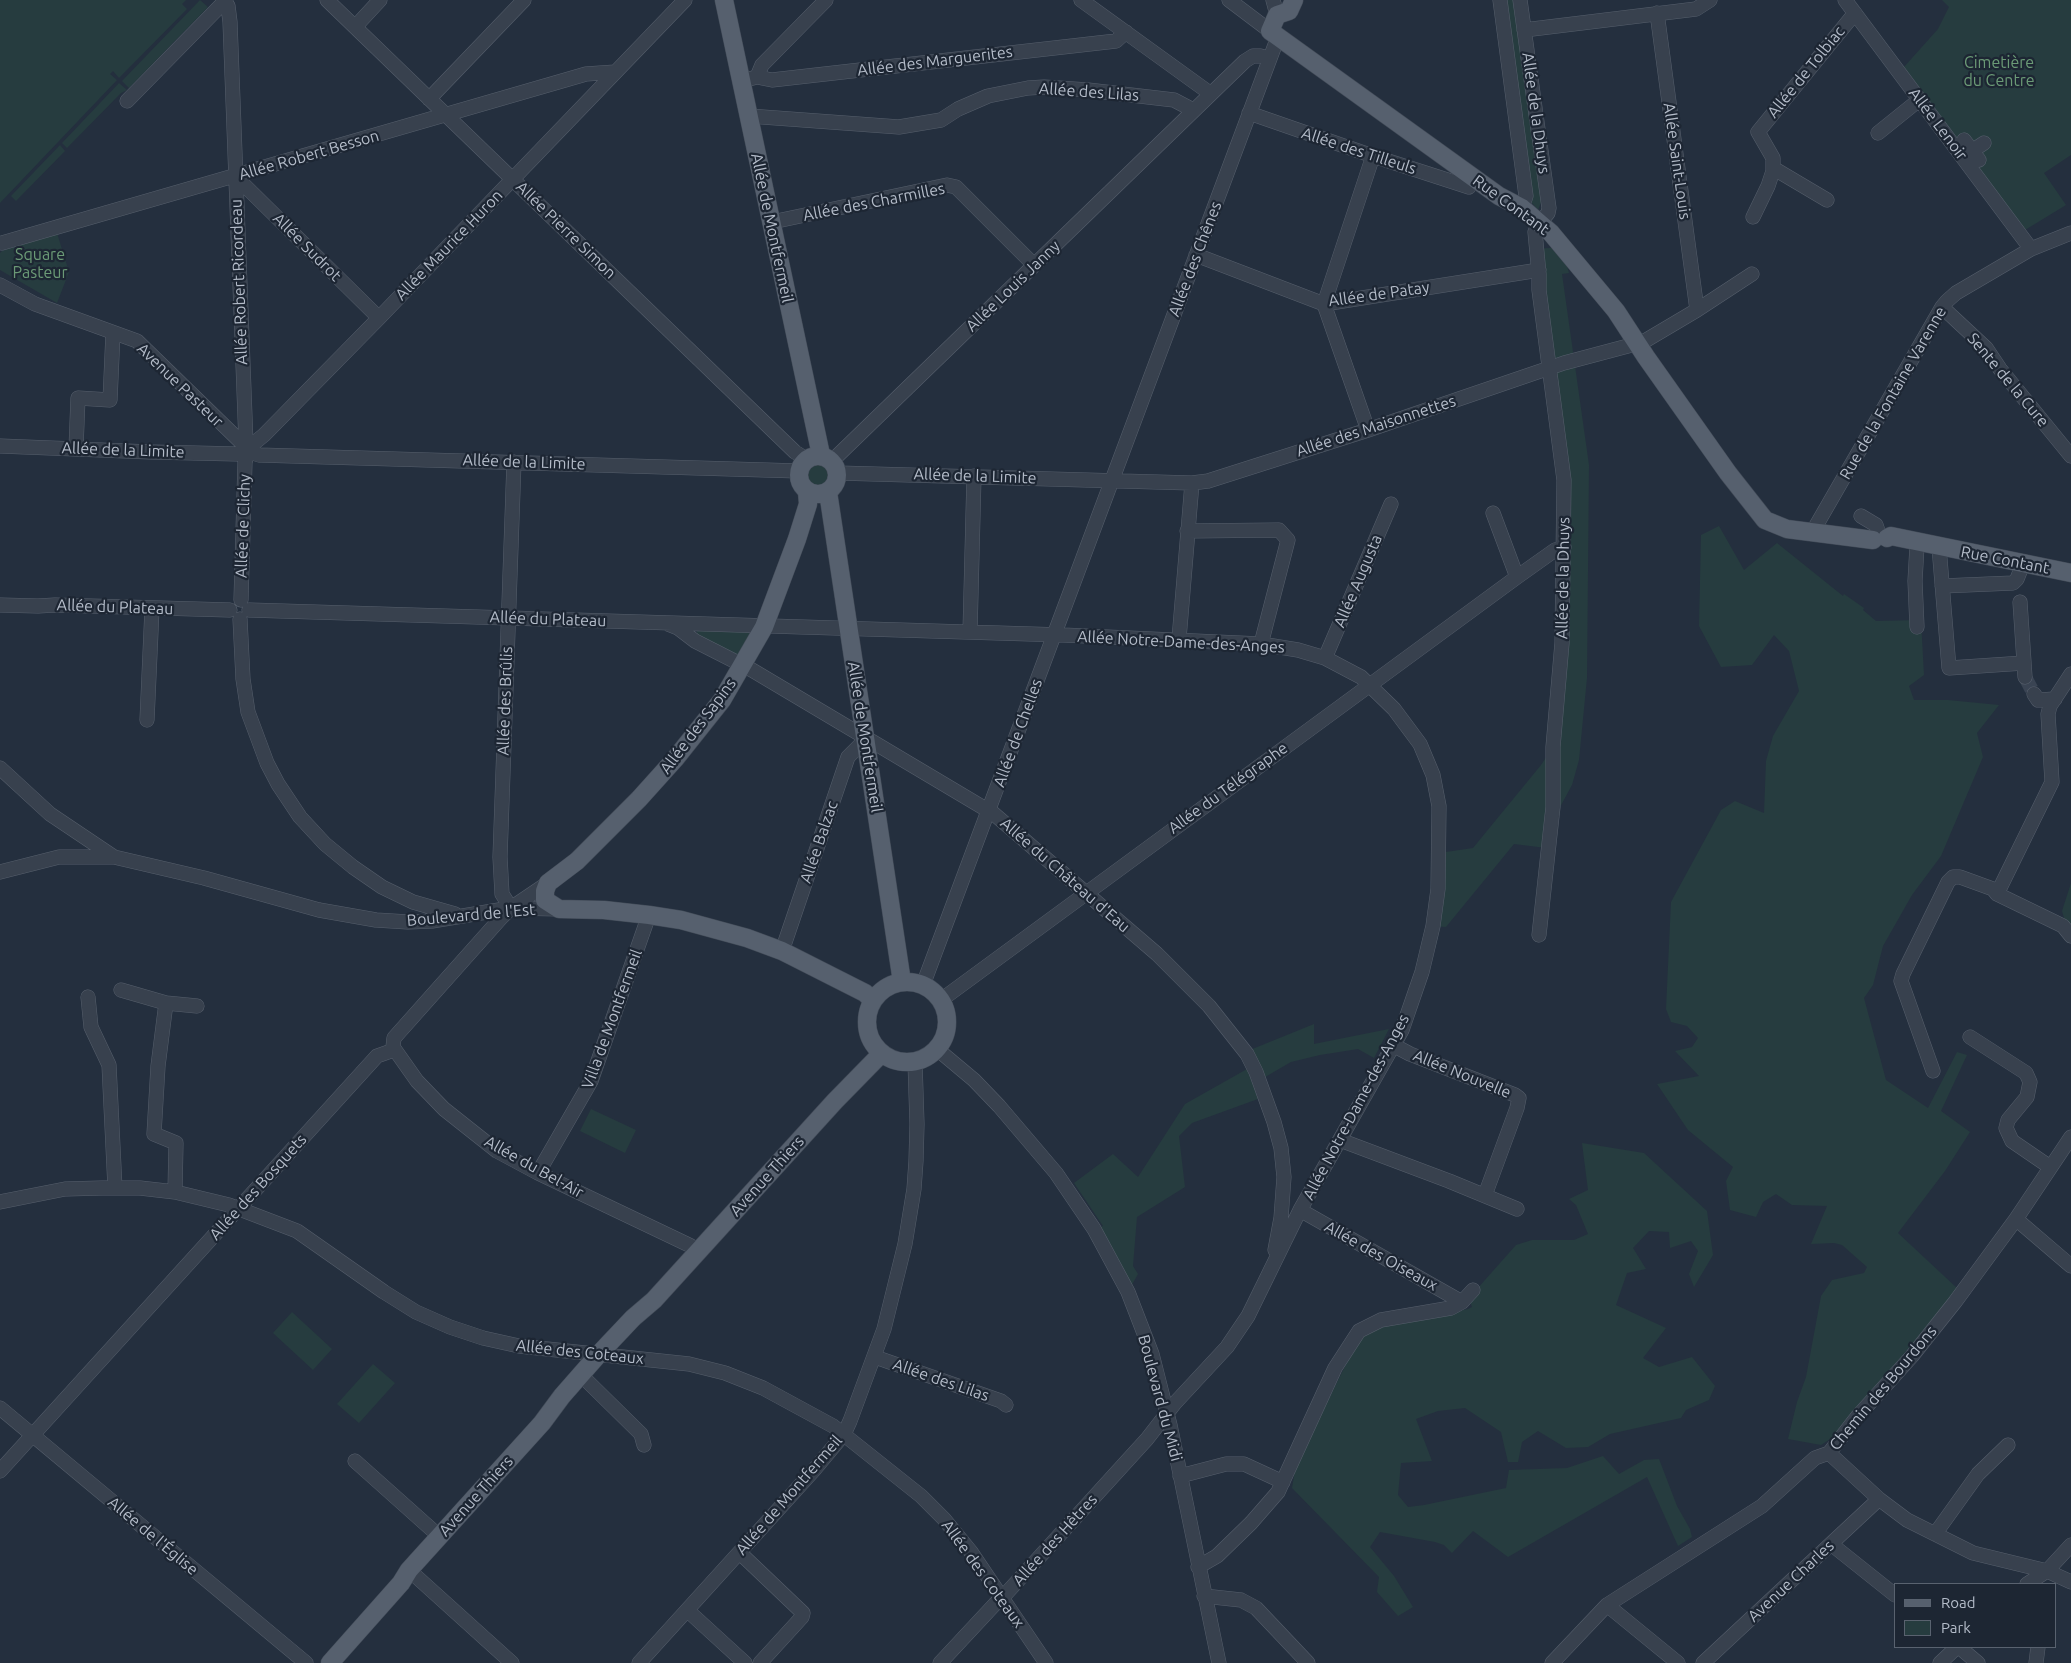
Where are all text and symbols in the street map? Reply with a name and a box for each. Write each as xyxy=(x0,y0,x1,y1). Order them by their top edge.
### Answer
street label: Allée de Tolbiac xyxy=(1763,22,1849,122)
street label: Allée des Marguerites xyxy=(856,42,1014,80)
street label: Allée de la Dhuys xyxy=(1518,51,1554,175)
park label: Cimetière du Centre xyxy=(1963,53,2035,91)
street label: Allée des Lilas xyxy=(1038,79,1140,105)
street label: Allée Lenoir xyxy=(1905,84,1971,164)
street label: Allée Saint-Louis xyxy=(1659,101,1695,221)
street label: Allée des Tilleuls xyxy=(1299,123,1419,179)
street label: Allée Robert Besson xyxy=(237,126,381,184)
street label: Allée de Montfermeil xyxy=(747,151,797,305)
street label: Rue Contant xyxy=(1469,171,1553,239)
street label: Allée Pierre Simon xyxy=(512,177,620,283)
street label: Allée des Charmilles xyxy=(801,179,947,225)
street label: Allée Maurice Huron xyxy=(391,186,507,304)
street label: Allée Robert Ricordeau xyxy=(227,199,251,365)
street label: Allée des Chênes xyxy=(1164,199,1226,319)
street label: Allée Sudrot xyxy=(269,209,345,285)
street label: Allée Louis Janny xyxy=(962,236,1064,336)
park label: Square Pasteur xyxy=(13,245,67,283)
street label: Allée de Patay xyxy=(1327,277,1431,311)
street label: Rue de la Fontaine Varenne xyxy=(1836,303,1950,483)
street label: Sente de la Cure xyxy=(1963,329,2053,431)
street label: Avenue Pasteur xyxy=(133,339,227,431)
street label: Allée des Maisonnettes xyxy=(1294,391,1458,461)
street label: Allée de la Limite xyxy=(61,438,185,462)
street label: Allée de la Limite xyxy=(462,450,586,474)
street label: Allée de la Limite xyxy=(913,464,1037,488)
street label: Allée de Clichy xyxy=(232,474,254,578)
street label: Allée de la Dhuys xyxy=(1552,517,1574,639)
street label: Allée Augusta xyxy=(1330,531,1386,631)
street label: Rue Contant xyxy=(1959,542,2051,578)
street label: Allée du Plateau xyxy=(56,595,174,619)
street label: Allée du Plateau xyxy=(489,607,607,631)
street label: Allée Notre-Dame-des-Anges xyxy=(1077,627,1285,657)
street label: Allée des Brûlis xyxy=(493,646,517,756)
street label: Allée de Montfermeil xyxy=(844,660,886,814)
street label: Allée des Sapins xyxy=(656,674,740,778)
street label: Allée de Chelles xyxy=(990,676,1046,790)
street label: Allée du Télégraphe xyxy=(1164,738,1292,838)
street label: Allée Balzac xyxy=(796,798,842,886)
street label: Allée du Château d'Eau xyxy=(996,814,1134,936)
street label: Boulevard de l'Est xyxy=(406,900,536,930)
street label: Villa de Montfermeil xyxy=(578,947,646,1091)
street label: Allée Notre-Dame-des-Anges xyxy=(1299,1011,1413,1203)
street label: Allée Nouvelle xyxy=(1410,1046,1514,1102)
street label: Allée des Bosquets xyxy=(205,1130,311,1244)
street label: Allée du Bel-Air xyxy=(481,1132,587,1202)
street label: Avenue Thiers xyxy=(726,1132,808,1220)
street label: Allée des Oiseaux xyxy=(1321,1217,1441,1295)
street label: Chemin des Bourdons xyxy=(1825,1322,1941,1454)
street label: Boulevard du Midi xyxy=(1134,1333,1186,1463)
street label: Allée des Coteaux xyxy=(515,1336,645,1368)
street label: Allée des Lilas xyxy=(890,1355,992,1405)
street label: Allée de Montfermeil xyxy=(732,1431,846,1559)
street label: Avenue Thiers xyxy=(435,1452,517,1540)
street label: Allée des Hêtres xyxy=(1009,1490,1101,1590)
street label: Allée de l'Église xyxy=(104,1493,202,1579)
street label: Allée des Coteaux xyxy=(937,1516,1029,1632)
street label: Avenue Charles xyxy=(1744,1536,1838,1626)
legend xyxy=(1894,1583,2056,1648)
text: Road xyxy=(1941,1594,1976,1611)
text: Park xyxy=(1941,1619,1971,1636)

